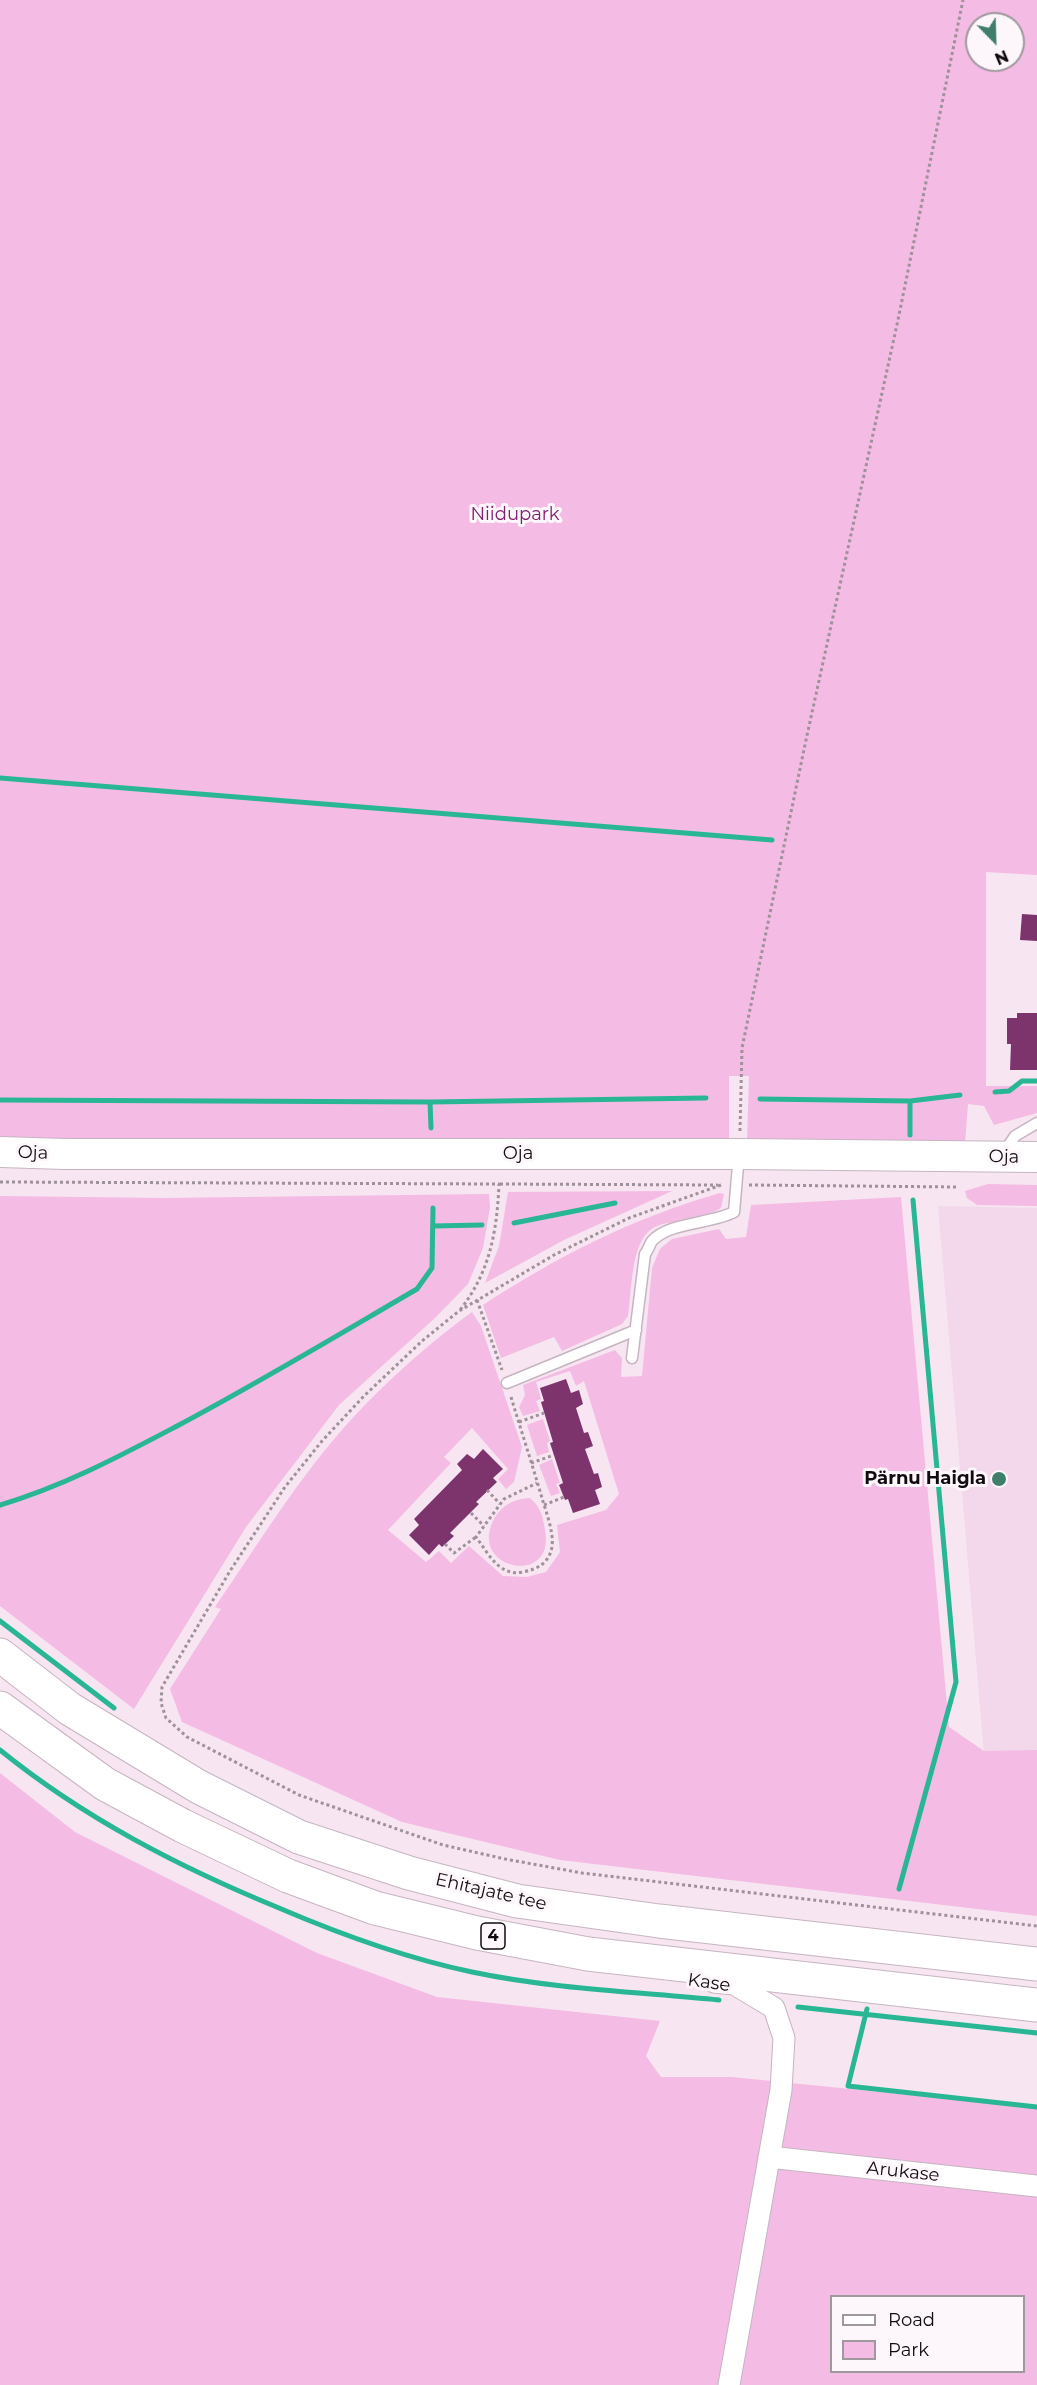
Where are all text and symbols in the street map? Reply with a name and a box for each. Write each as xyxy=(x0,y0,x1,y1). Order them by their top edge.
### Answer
north arrow xyxy=(965,12,1025,72)
text: N xyxy=(992,46,1011,68)
park label: Niidupark xyxy=(470,504,560,526)
street label: Oja xyxy=(17,1142,49,1164)
street label: Oja xyxy=(503,1143,533,1165)
street label: Oja xyxy=(988,1146,1020,1168)
place label: Pärnu Haigla xyxy=(864,1468,986,1490)
marker: Pärnu Haigla xyxy=(990,1470,1008,1488)
street label: Ehitajate tee xyxy=(433,1869,549,1915)
road number: 4 xyxy=(481,1923,505,1949)
street label: Kase xyxy=(686,1969,732,1997)
street label: Arukase xyxy=(866,2157,940,2187)
legend xyxy=(830,2295,1025,2373)
text: Road xyxy=(888,2309,935,2331)
text: Park xyxy=(888,2339,929,2361)

